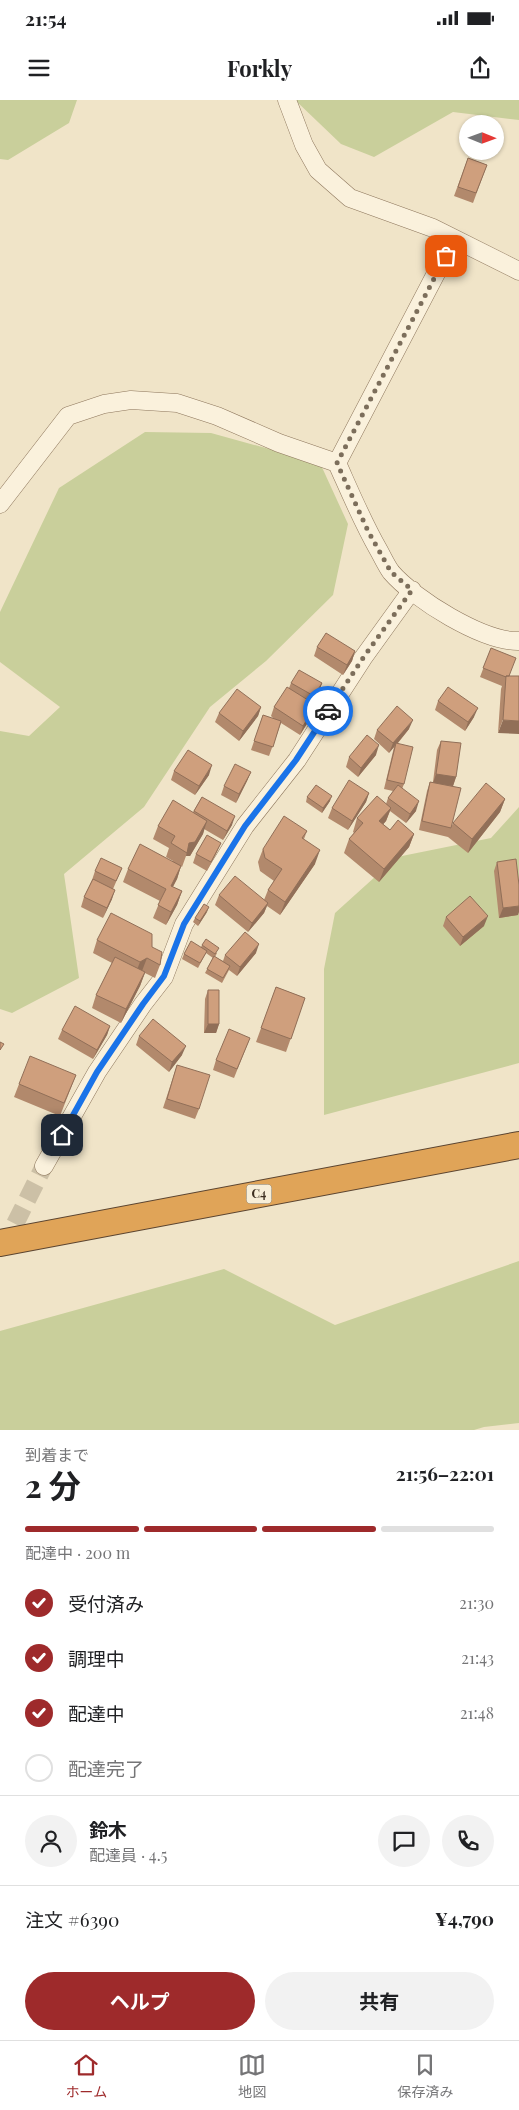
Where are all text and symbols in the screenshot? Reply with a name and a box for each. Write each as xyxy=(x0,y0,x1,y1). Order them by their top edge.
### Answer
text: 21:54 xyxy=(25,5,66,31)
text: Forkly xyxy=(227,53,292,83)
icon: menu xyxy=(25,54,53,82)
icon: share xyxy=(466,54,494,82)
north arrow xyxy=(459,115,504,160)
map controls xyxy=(459,115,504,160)
pin xyxy=(425,235,467,277)
icon: bag xyxy=(432,242,460,270)
courier xyxy=(303,686,353,736)
icon: car xyxy=(314,697,342,725)
pin xyxy=(41,1114,83,1156)
icon: home xyxy=(48,1121,76,1149)
road number: C4 xyxy=(246,1184,272,1204)
text: 到着まで xyxy=(25,1444,89,1465)
text: 21:56–22:01 xyxy=(396,1460,494,1486)
text: 2 分 xyxy=(25,1463,81,1506)
text: 配達中 · 200 m xyxy=(25,1542,130,1563)
icon: check xyxy=(25,1589,53,1617)
text: 受付済み xyxy=(68,1590,144,1616)
text: 21:30 xyxy=(459,1592,494,1613)
icon: check xyxy=(25,1644,53,1672)
text: 調理中 xyxy=(68,1645,125,1671)
text: 21:43 xyxy=(461,1647,494,1668)
icon: check xyxy=(25,1699,53,1727)
text: 配達中 xyxy=(68,1700,125,1726)
text: 21:48 xyxy=(460,1702,494,1723)
text: 配達完了 xyxy=(68,1755,144,1781)
button: person xyxy=(25,1815,77,1867)
button: chat xyxy=(378,1815,430,1867)
button: phone xyxy=(442,1815,494,1867)
text: 鈴木 xyxy=(89,1816,127,1842)
text: 配達員 · 4.5 xyxy=(89,1844,167,1865)
text: ¥4,790 xyxy=(435,1905,494,1931)
text: 注文 #6390 xyxy=(25,1906,119,1932)
button: ヘルプ xyxy=(25,1972,255,2030)
button: 共有 xyxy=(265,1972,494,2030)
tab: ホーム xyxy=(66,2051,107,2101)
tab: 地図 xyxy=(238,2051,266,2101)
tab: 保存済み xyxy=(397,2051,453,2101)

